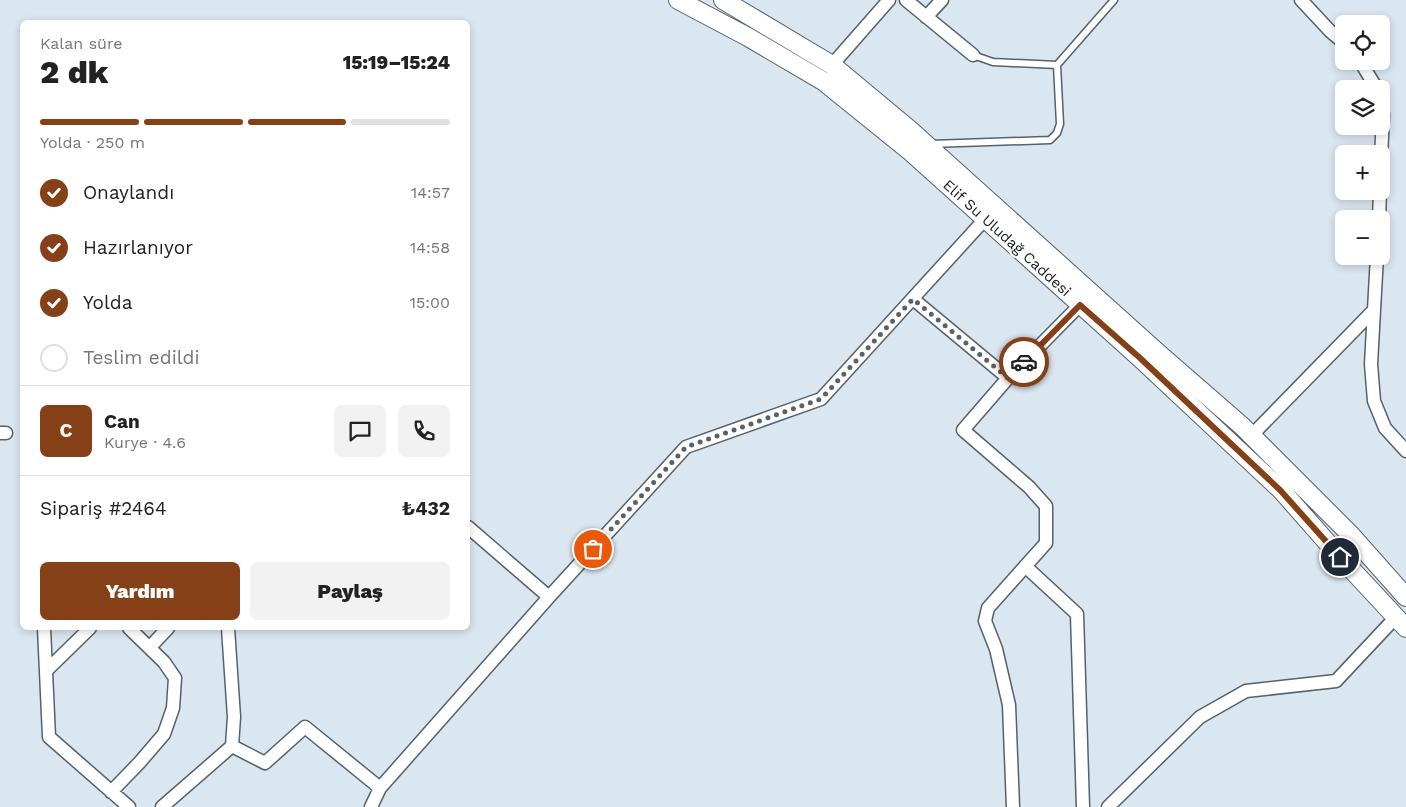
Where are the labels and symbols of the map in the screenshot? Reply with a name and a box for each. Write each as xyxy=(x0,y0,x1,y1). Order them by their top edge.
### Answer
street label: Elif Su Uludağ Caddesi xyxy=(939,176,1075,300)
courier xyxy=(999,337,1049,387)
pin xyxy=(572,528,614,570)
pin xyxy=(1319,536,1361,578)

